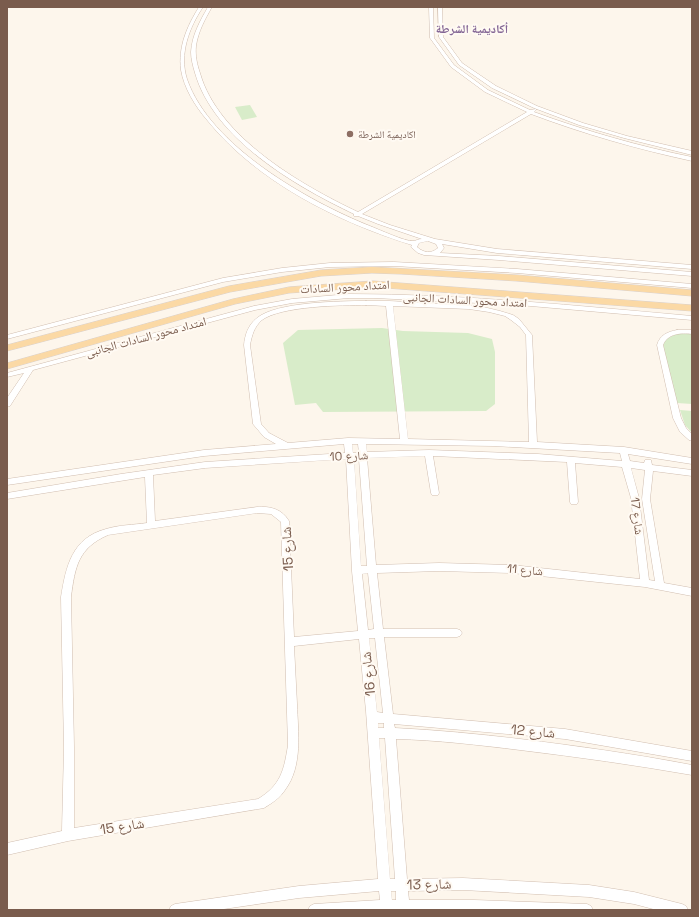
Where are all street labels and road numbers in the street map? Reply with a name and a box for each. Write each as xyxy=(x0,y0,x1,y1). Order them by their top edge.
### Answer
street label: امتداد محور السادات xyxy=(300,277,390,297)
street label: امتداد محور السادات الجانبى xyxy=(403,289,528,311)
street label: امتداد محور السادات الجانبى xyxy=(84,313,208,361)
street label: شارع 10 xyxy=(329,447,369,465)
street label: شارع 17 xyxy=(627,496,647,536)
street label: شارع 15 xyxy=(277,526,298,572)
street label: شارع 11 xyxy=(506,560,544,580)
street label: شارع 16 xyxy=(357,651,380,697)
street label: شارع 12 xyxy=(510,720,556,743)
street label: شارع 15 xyxy=(99,814,146,839)
street label: شارع 13 xyxy=(407,875,451,894)

